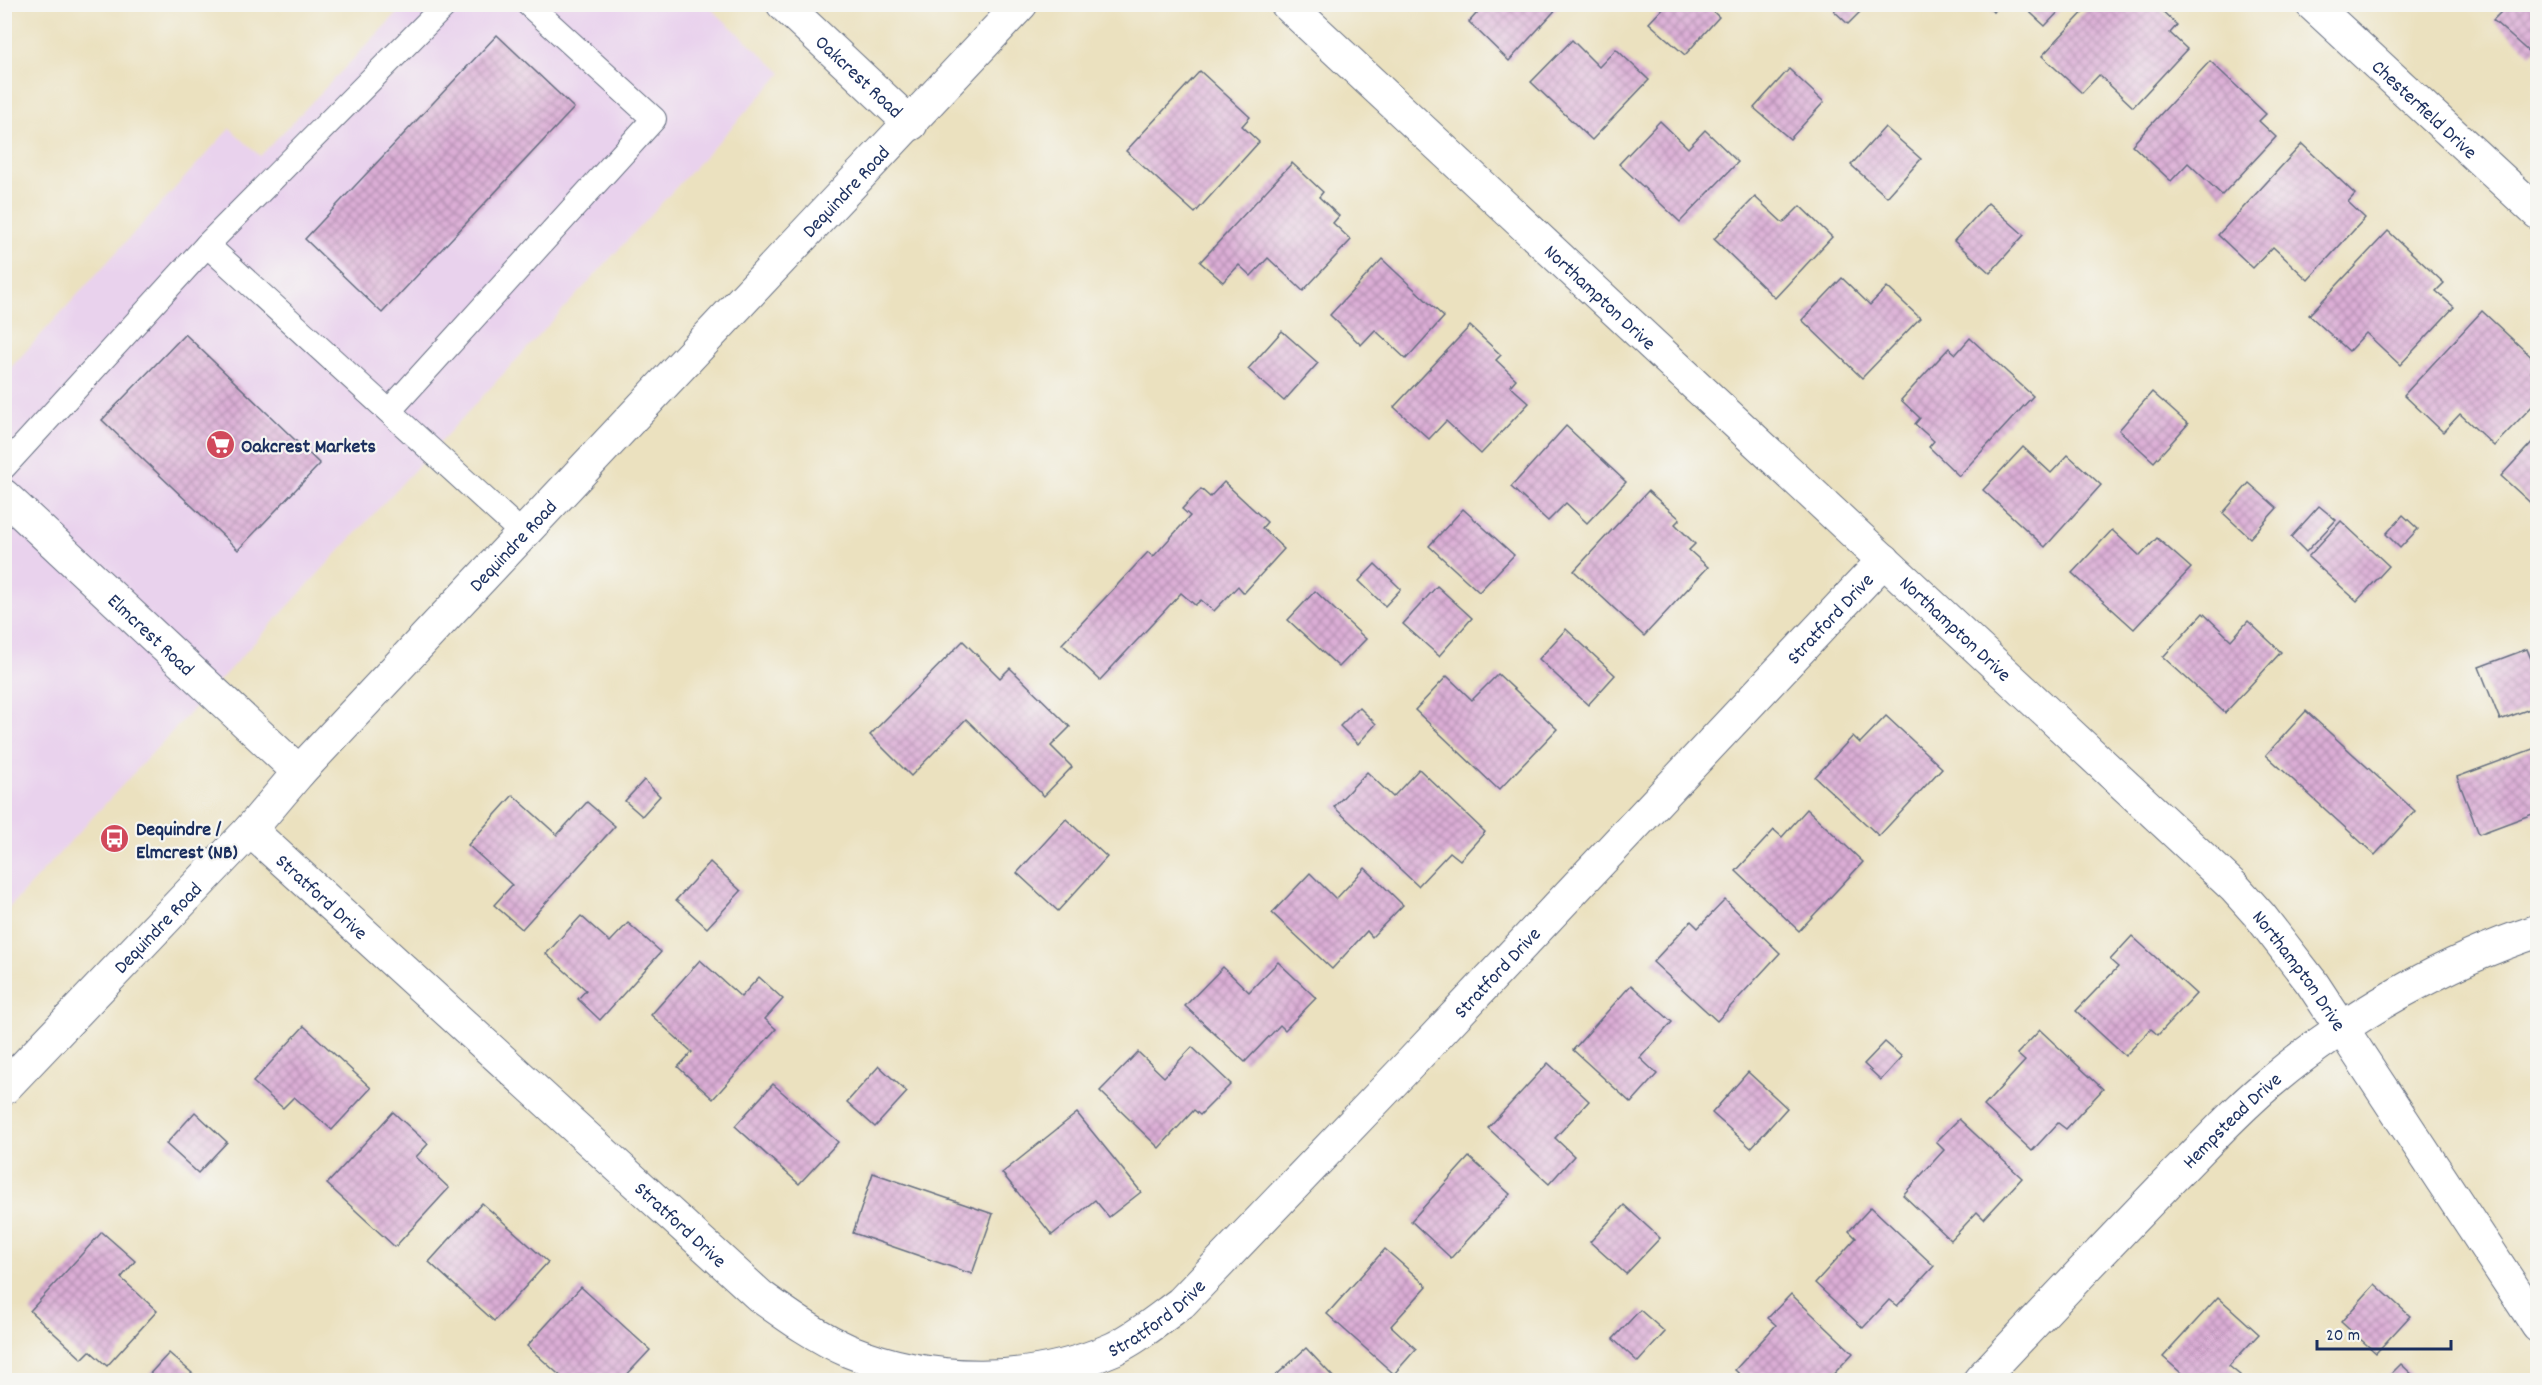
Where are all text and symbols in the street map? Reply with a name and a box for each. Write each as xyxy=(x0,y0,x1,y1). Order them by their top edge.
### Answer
street label: Oakcrest Road xyxy=(807,30,908,126)
street label: Chesterfield Drive xyxy=(2364,55,2482,167)
street label: Dequindre Road xyxy=(797,141,898,245)
street label: Northampton Drive xyxy=(1537,239,1661,358)
supermarket icon: Oakcrest Markets xyxy=(204,429,236,461)
place label: Oakcrest Markets xyxy=(241,434,376,462)
street label: Dequindre Road xyxy=(464,495,565,599)
street label: Stratford Drive xyxy=(1782,568,1882,672)
street label: Northampton Drive xyxy=(1892,571,2016,690)
street label: Elmcrest Road xyxy=(100,588,199,684)
place label: Dequindre / Elmcrest (NB) xyxy=(136,817,238,868)
bus stop icon: Dequindre / Elmcrest (NB) xyxy=(99,823,131,855)
street label: Stratford Drive xyxy=(268,849,373,948)
street label: Dequindre Road xyxy=(109,877,210,981)
street label: Northampton Drive xyxy=(2244,905,2351,1038)
street label: Stratford Drive xyxy=(1449,922,1549,1026)
street label: Hempstead Drive xyxy=(2177,1067,2289,1176)
street label: Stratford Drive xyxy=(627,1177,732,1276)
street label: Stratford Drive xyxy=(1104,1274,1214,1366)
scale bar xyxy=(2317,1313,2450,1351)
text: 20 m xyxy=(2326,1324,2360,1349)

